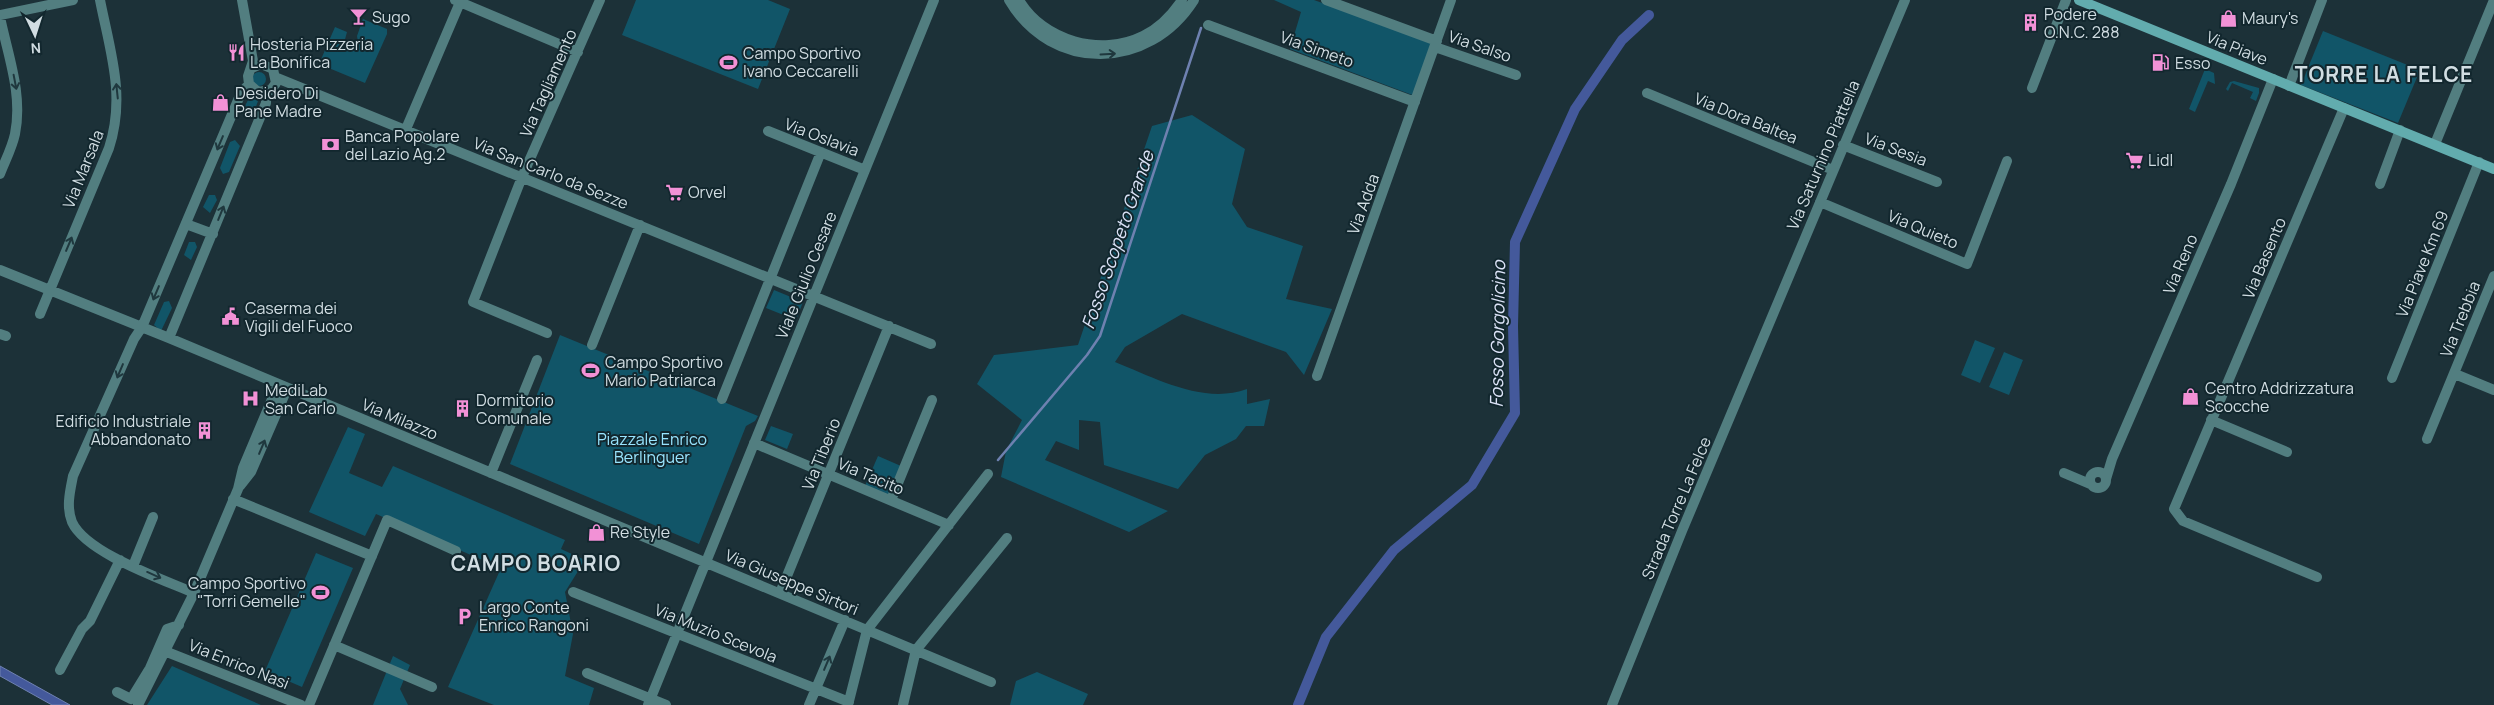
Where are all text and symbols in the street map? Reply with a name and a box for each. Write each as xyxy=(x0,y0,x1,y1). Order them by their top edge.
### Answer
place label: Podere O.N.C. 288 xyxy=(2044,3,2119,43)
place label: Sugo xyxy=(372,6,410,28)
bar icon: Sugo xyxy=(348,7,368,27)
place label: Maury's xyxy=(2242,7,2298,29)
shop icon: Maury's xyxy=(2218,8,2238,28)
north arrow xyxy=(10,10,60,60)
building icon: Podere O.N.C. 288 xyxy=(2020,13,2040,33)
street label: Via Simeto xyxy=(1277,25,1357,73)
street label: Via Salso xyxy=(1445,25,1515,67)
street label: Via Tagliamento xyxy=(514,26,582,140)
street label: Via Piave xyxy=(2203,26,2271,70)
place label: Hosteria Pizzeria La Bonifica xyxy=(250,33,373,73)
text: N xyxy=(30,39,42,58)
place label: Campo Sportivo Ivano Ceccarelli xyxy=(743,42,861,82)
restaurant icon: Hosteria Pizzeria La Bonifica xyxy=(226,43,246,63)
one-way arrow xyxy=(1099,49,1115,58)
sports icon: Campo Sportivo Ivano Ceccarelli xyxy=(719,52,739,72)
place label: Esso xyxy=(2175,52,2210,74)
fuel station icon: Esso xyxy=(2151,53,2171,73)
district label: TORRE LA FELCE xyxy=(2295,60,2473,88)
one-way arrow xyxy=(10,73,20,89)
street label: Via Saturnino Piattella xyxy=(1781,77,1865,233)
place label: Desidero Di Pane Madre xyxy=(235,82,322,122)
one-way arrow xyxy=(112,84,122,100)
street label: Via Dora Baltea xyxy=(1691,87,1801,149)
shop icon: Desidero Di Pane Madre xyxy=(211,92,231,112)
street label: Via Oslavia xyxy=(782,113,862,161)
place label: Banca Popolare del Lazio Ag.2 xyxy=(345,125,460,165)
street label: Via Marsala xyxy=(57,126,109,212)
street label: Via Sesia xyxy=(1862,127,1930,171)
street label: Via San Carlo da Sezze xyxy=(470,132,632,214)
one-way arrow xyxy=(214,135,224,150)
bank icon: Banca Popolare del Lazio Ag.2 xyxy=(321,135,341,155)
water label: Fosso Scopeto Grande xyxy=(1075,146,1159,332)
place label: Lidl xyxy=(2148,149,2173,171)
supermarket icon: Lidl xyxy=(2124,150,2144,170)
street label: Via Adda xyxy=(1342,171,1384,237)
place label: Orvel xyxy=(688,181,726,203)
supermarket icon: Orvel xyxy=(664,182,684,202)
street label: Via Quieto xyxy=(1884,204,1962,254)
one-way arrow xyxy=(217,206,227,221)
street label: Via Piave Km 69 xyxy=(2391,207,2453,321)
street label: Viale Giulio Cesare xyxy=(770,208,842,342)
street label: Via Basento xyxy=(2237,214,2291,302)
street label: Via Reno xyxy=(2158,231,2202,297)
one-way arrow xyxy=(64,237,74,252)
water label: Fosso Gorgolicino xyxy=(1484,259,1510,408)
street label: Via Trebbia xyxy=(2435,278,2485,360)
one-way arrow xyxy=(151,285,160,300)
place label: Caserma dei Vigili del Fuoco xyxy=(245,297,353,337)
public building icon: Caserma dei Vigili del Fuoco xyxy=(221,307,241,327)
place label: Campo Sportivo Mario Patriarca xyxy=(605,351,723,391)
sports icon: Campo Sportivo Mario Patriarca xyxy=(581,361,601,381)
one-way arrow xyxy=(115,363,125,378)
place label: Centro Addrizzatura Scocche xyxy=(2205,377,2354,417)
place label: MediLab San Carlo xyxy=(265,379,336,419)
shop icon: Centro Addrizzatura Scocche xyxy=(2181,387,2201,407)
hospital icon: MediLab San Carlo xyxy=(241,389,261,409)
place label: Dormitorio Comunale xyxy=(476,389,554,429)
street label: Via Milazzo xyxy=(359,393,441,445)
building icon: Dormitorio Comunale xyxy=(452,399,472,419)
place label: Edificio Industriale Abbandonato xyxy=(56,410,191,450)
street label: Via Tiberio xyxy=(797,415,845,493)
building icon: Edificio Industriale Abbandonato xyxy=(195,420,215,440)
park label: Piazzale Enrico Berlinguer xyxy=(597,428,707,468)
street label: Strada Torre La Felce xyxy=(1636,433,1716,583)
one-way arrow xyxy=(258,440,268,455)
street label: Via Tacito xyxy=(834,452,908,500)
place label: Re Style xyxy=(610,521,670,543)
shop icon: Re Style xyxy=(586,522,606,542)
street label: Via Giuseppe Sirtori xyxy=(722,544,862,620)
district label: CAMPO BOARIO xyxy=(451,549,621,577)
one-way arrow xyxy=(146,571,161,581)
place label: Campo Sportivo "Torri Gemelle" xyxy=(188,572,306,612)
sports icon: Campo Sportivo "Torri Gemelle" xyxy=(310,582,330,602)
place label: Largo Conte Enrico Rangoni xyxy=(479,596,589,636)
street label: Via Muzio Scevola xyxy=(651,598,781,668)
parking icon: Largo Conte Enrico Rangoni xyxy=(455,606,475,626)
street label: Via Enrico Nasi xyxy=(185,634,293,694)
one-way arrow xyxy=(823,656,832,671)

